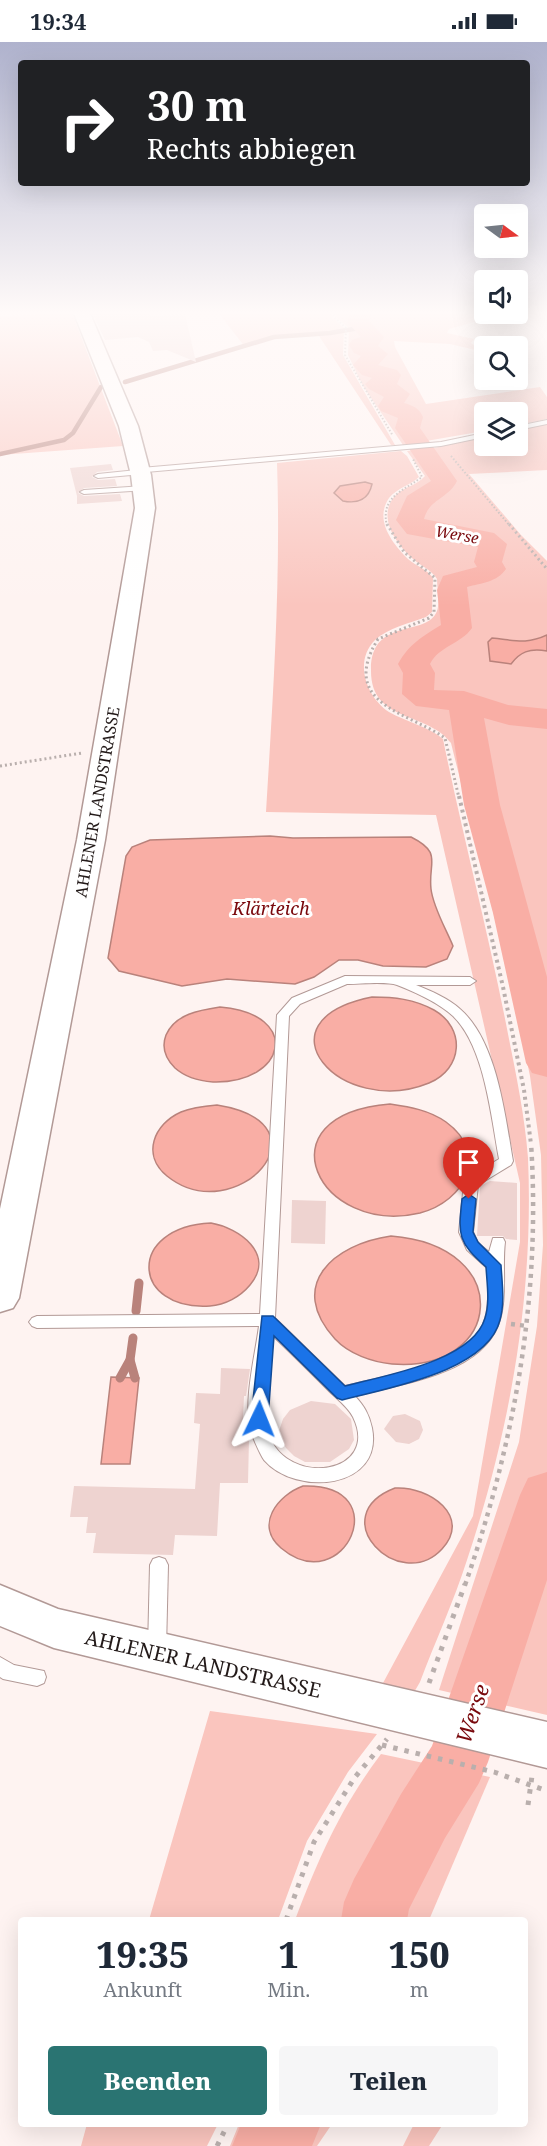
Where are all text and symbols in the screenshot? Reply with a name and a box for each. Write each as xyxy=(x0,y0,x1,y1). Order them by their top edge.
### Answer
text: 19:34 xyxy=(30,6,86,36)
text: 30 m xyxy=(147,76,247,133)
icon: right xyxy=(48,84,126,162)
text: Rechts abbiegen xyxy=(147,130,356,167)
north arrow xyxy=(474,204,528,258)
map controls xyxy=(474,204,528,456)
button: sound xyxy=(474,270,528,324)
button: search xyxy=(474,336,528,390)
button: layers xyxy=(474,402,528,456)
water label: Werse xyxy=(434,520,481,548)
street label: AHLENER LANDSTRASSE xyxy=(69,705,125,899)
water label: Klärteich xyxy=(231,896,310,920)
pin xyxy=(443,1137,494,1199)
icon: arrive xyxy=(452,1146,485,1179)
position arrow xyxy=(227,1387,291,1451)
street label: AHLENER LANDSTRASSE xyxy=(82,1623,324,1704)
water label: Werse xyxy=(449,1680,495,1747)
text: 19:35 xyxy=(96,1930,189,1979)
text: 1 xyxy=(279,1930,299,1979)
text: 150 xyxy=(389,1930,450,1979)
text: Ankunft xyxy=(103,1976,182,2003)
text: Min. xyxy=(267,1976,310,2003)
text: m xyxy=(410,1976,429,2003)
button: Beenden xyxy=(48,2046,267,2115)
button: Teilen xyxy=(279,2046,498,2115)

